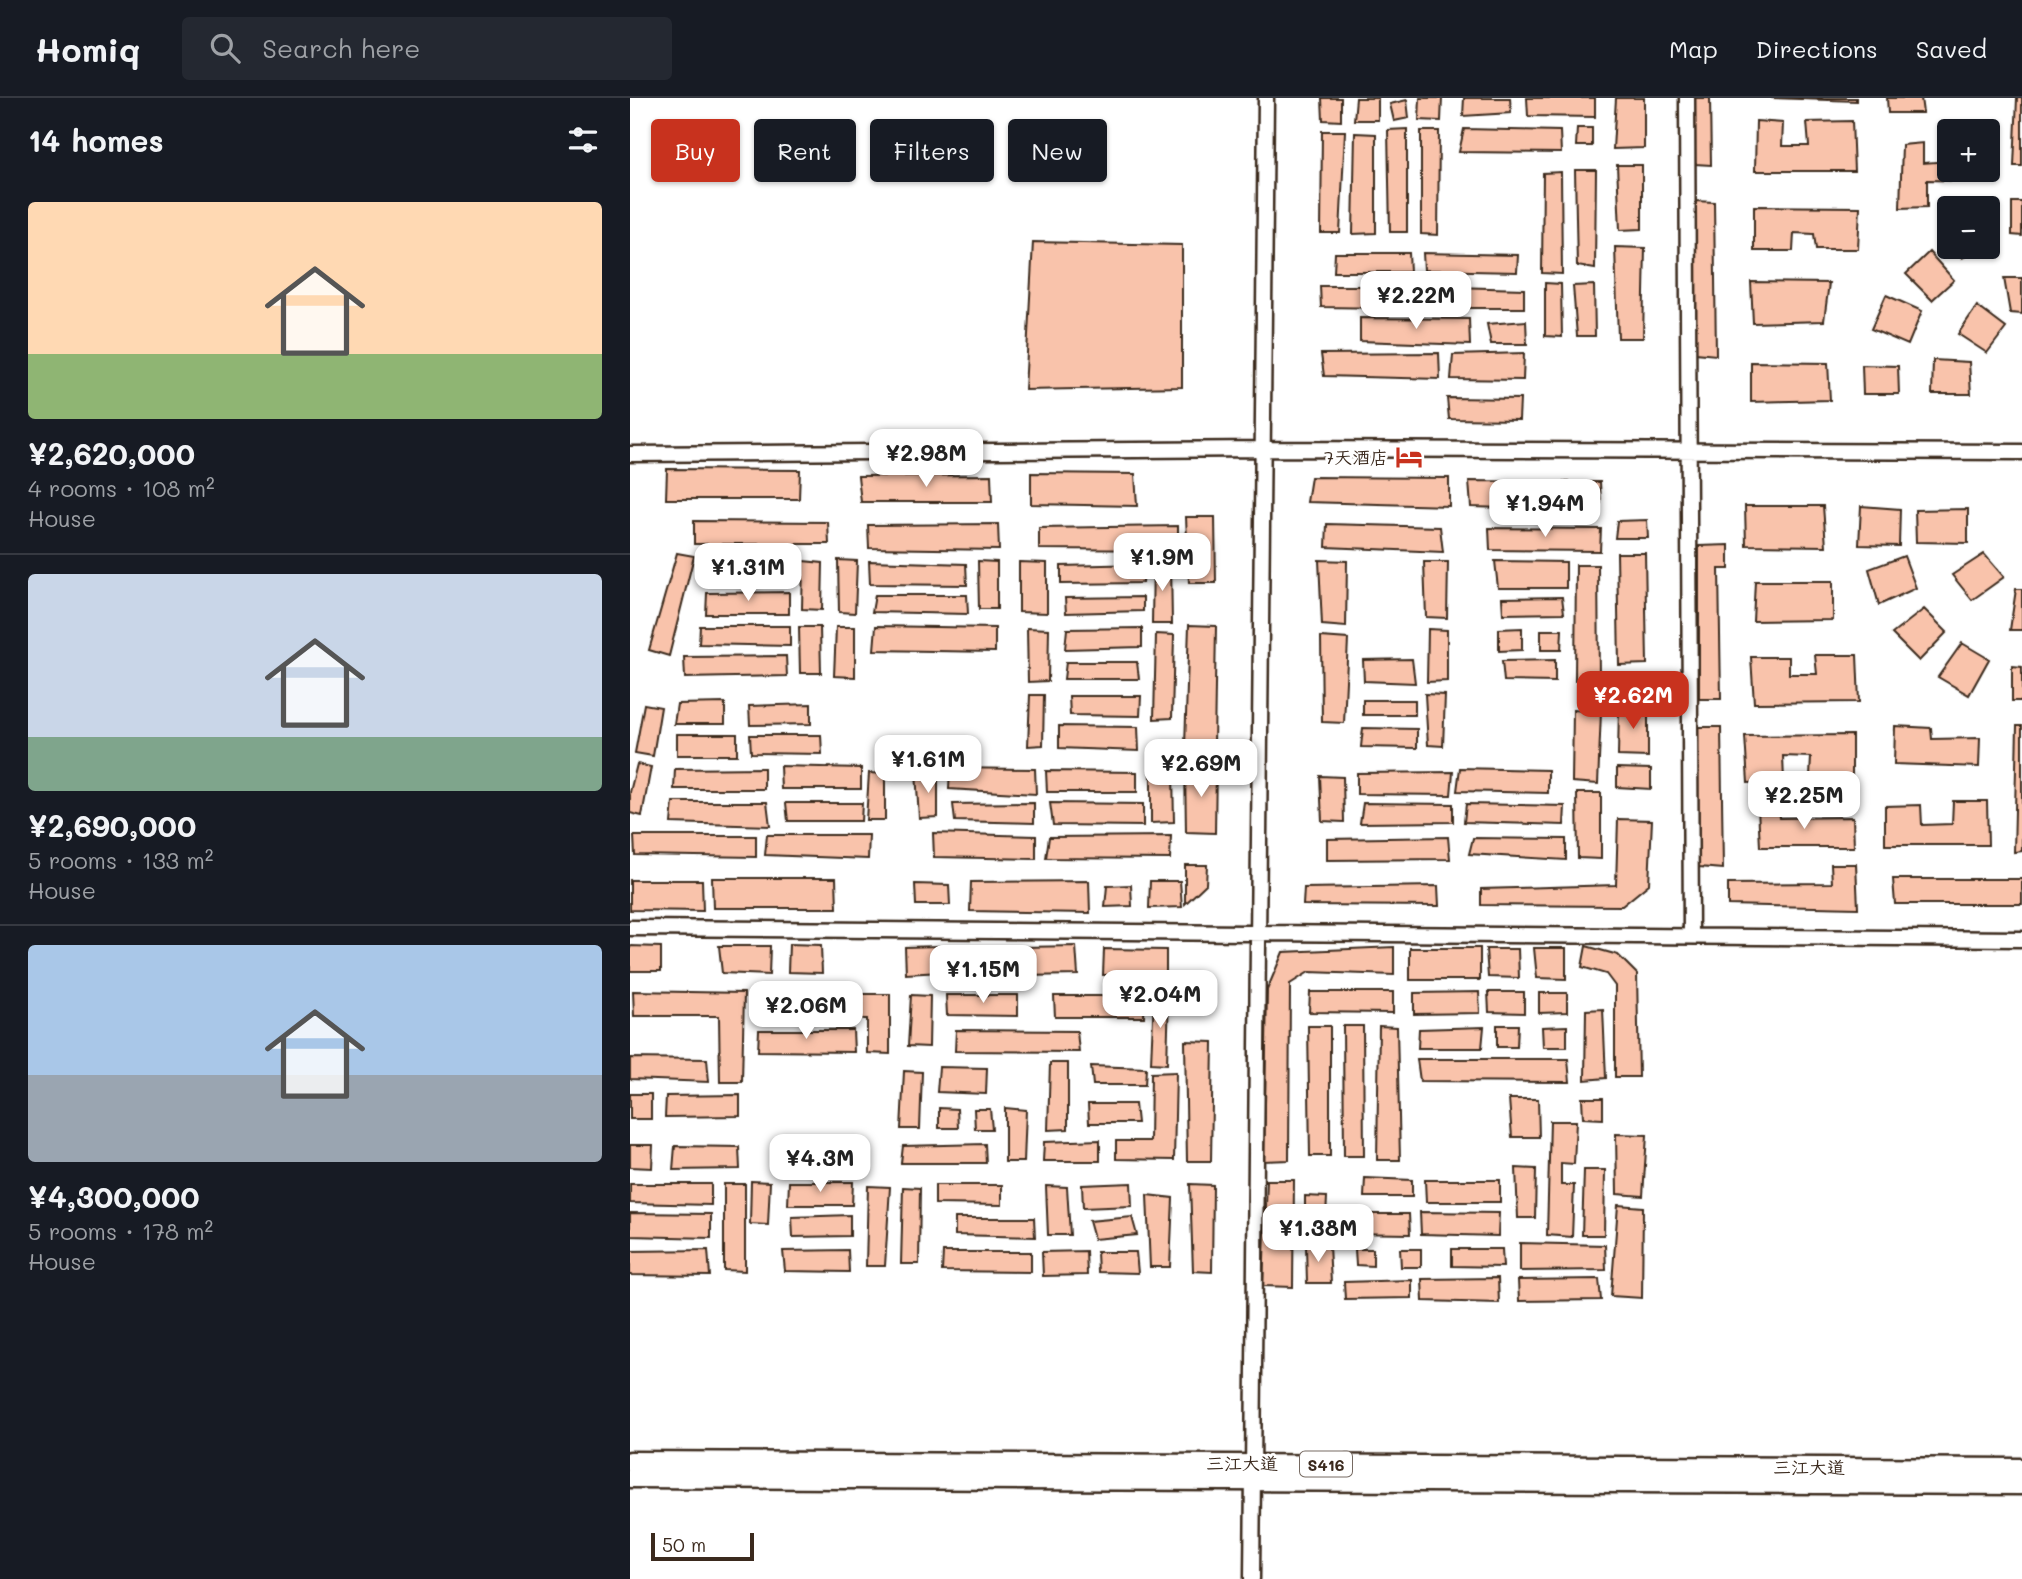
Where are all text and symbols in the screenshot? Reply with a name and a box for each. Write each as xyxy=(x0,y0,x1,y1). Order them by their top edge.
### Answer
search box xyxy=(182,17,672,80)
text: Homiq xyxy=(35,27,140,70)
icon: search xyxy=(206,29,244,67)
text: Search here xyxy=(262,31,420,65)
text: Map xyxy=(1669,33,1718,64)
text: Directions xyxy=(1756,33,1878,64)
text: Saved xyxy=(1916,33,1987,64)
chip: Buy xyxy=(651,119,740,182)
chip: Rent xyxy=(754,119,856,182)
chip: Filters xyxy=(870,119,994,182)
chip: New xyxy=(1008,119,1107,182)
map controls xyxy=(1937,119,2000,259)
button: + xyxy=(1937,119,2000,182)
text: 14 homes xyxy=(28,120,164,160)
icon: filters xyxy=(564,121,602,159)
button: − xyxy=(1937,196,2000,259)
icon: home xyxy=(252,248,378,374)
pin: ¥2.22M xyxy=(1359,272,1473,331)
text: ¥2.22M xyxy=(1376,279,1456,309)
pin: ¥2.98M xyxy=(869,430,983,489)
text: ¥2,620,000 xyxy=(28,433,195,473)
text: ¥2.98M xyxy=(885,437,967,467)
hotel icon: 7天酒店 xyxy=(1394,442,1424,472)
place label: 7天酒店 xyxy=(1324,445,1388,469)
text: 4 rooms · 108 m² xyxy=(28,473,215,503)
pin: ¥1.94M xyxy=(1488,480,1602,539)
text: ¥1.94M xyxy=(1505,487,1585,517)
text: House xyxy=(28,503,96,533)
pin: ¥1.9M xyxy=(1113,533,1211,593)
text: ¥1.9M xyxy=(1130,541,1194,571)
pin: ¥1.31M xyxy=(691,544,805,603)
text: ¥1.31M xyxy=(711,551,785,581)
icon: home xyxy=(252,620,378,746)
pin: ¥2.62M xyxy=(1576,672,1690,731)
text: ¥2.62M xyxy=(1593,679,1673,709)
pin: ¥1.61M xyxy=(871,736,985,795)
pin: ¥2.69M xyxy=(1144,740,1258,799)
text: ¥1.61M xyxy=(890,743,966,773)
text: ¥2.69M xyxy=(1160,747,1242,777)
pin: ¥2.25M xyxy=(1747,772,1861,831)
text: ¥2.25M xyxy=(1764,779,1844,809)
text: ¥2,690,000 xyxy=(28,805,196,845)
text: 5 rooms · 133 m² xyxy=(28,845,213,875)
text: House xyxy=(28,875,96,905)
pin: ¥1.15M xyxy=(926,946,1040,1005)
text: ¥1.15M xyxy=(946,953,1020,983)
pin: ¥2.04M xyxy=(1103,970,1217,1030)
text: ¥2.04M xyxy=(1119,978,1201,1008)
pin: ¥2.06M xyxy=(749,982,863,1041)
text: ¥2.06M xyxy=(765,989,847,1019)
icon: home xyxy=(252,991,378,1117)
pin: ¥4.3M xyxy=(771,1134,869,1194)
text: ¥4.3M xyxy=(785,1142,855,1172)
text: ¥4,300,000 xyxy=(28,1176,200,1216)
pin: ¥1.38M xyxy=(1261,1204,1375,1264)
text: ¥1.38M xyxy=(1278,1212,1358,1242)
text: 5 rooms · 178 m² xyxy=(28,1216,213,1246)
text: House xyxy=(28,1246,96,1276)
street label: 三江大道 xyxy=(1206,1451,1278,1475)
road number: S416 xyxy=(1300,1452,1352,1476)
street label: 三江大道 xyxy=(1773,1455,1845,1479)
scale bar xyxy=(651,1530,754,1562)
text: 50 m xyxy=(662,1532,706,1557)

